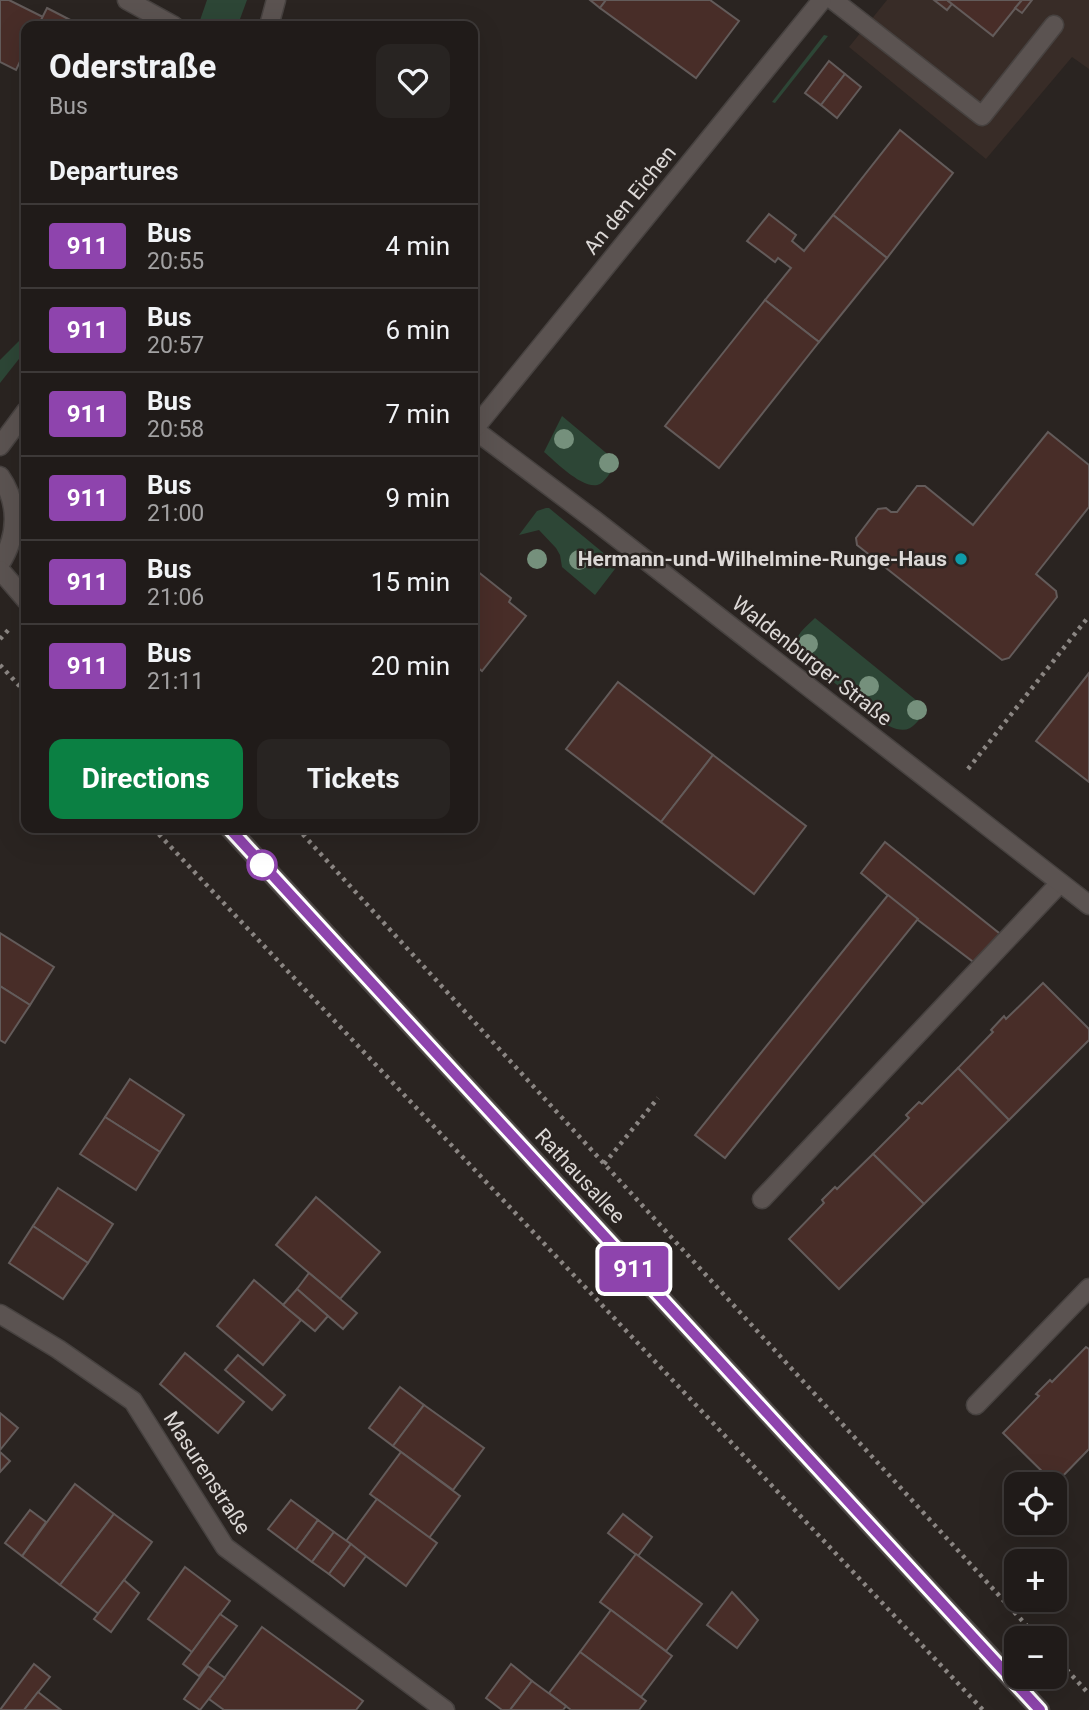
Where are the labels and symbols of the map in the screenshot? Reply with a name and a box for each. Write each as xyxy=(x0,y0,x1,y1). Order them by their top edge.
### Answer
street label: An den Eichen xyxy=(579,141,681,259)
place label: Hermann-und-Wilhelmine-Runge-Haus xyxy=(578,547,947,571)
marker: Hermann-und-Wilhelmine-Runge-Haus xyxy=(953,551,969,567)
street label: Waldenburger Straße xyxy=(727,591,897,731)
unlabelled marker xyxy=(247,850,277,880)
street label: Rathausallee xyxy=(530,1124,630,1228)
line badge: 911 xyxy=(594,1246,674,1292)
street label: Masurenstraße xyxy=(158,1407,256,1539)

